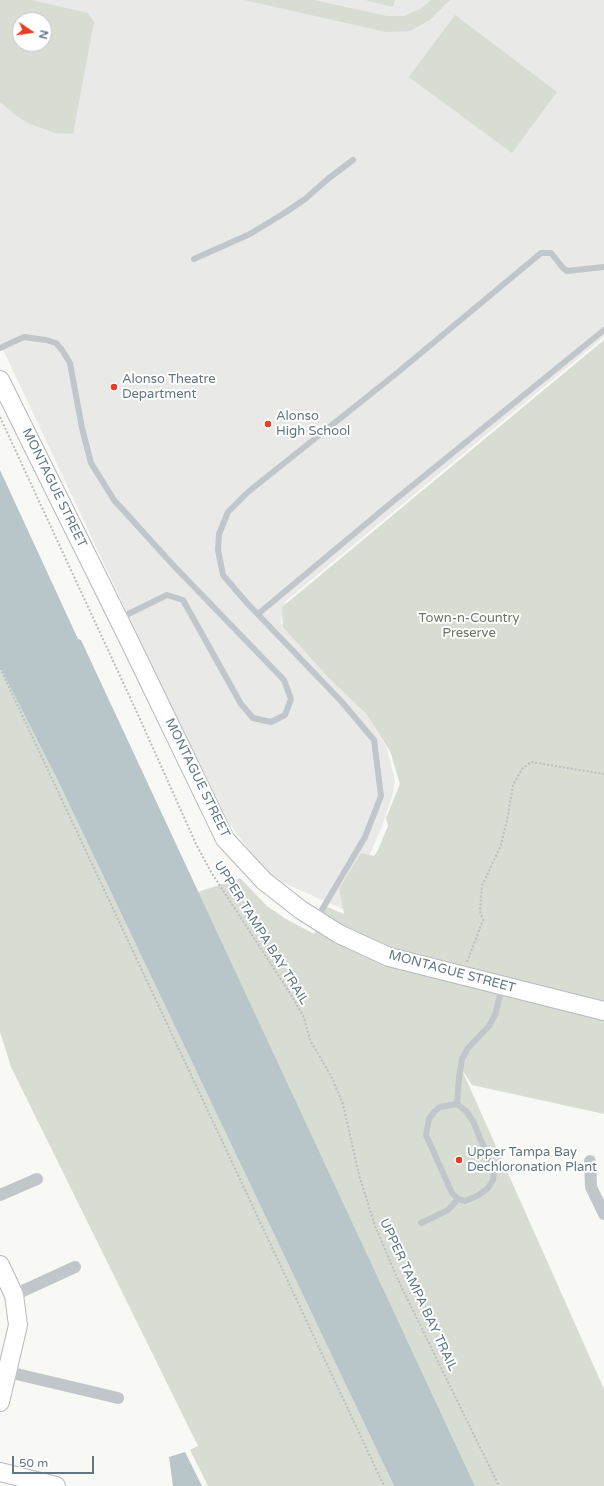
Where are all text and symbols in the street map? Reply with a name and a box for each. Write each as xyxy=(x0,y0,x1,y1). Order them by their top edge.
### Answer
north arrow xyxy=(12,12,52,52)
text: N xyxy=(36,29,51,40)
place label: Alonso Theatre Department xyxy=(122,372,216,403)
marker: Alonso Theatre Department xyxy=(109,382,119,392)
place label: Alonso High School xyxy=(276,409,350,440)
marker: Alonso High School xyxy=(263,419,273,429)
street label: MONTAGUE STREET xyxy=(18,426,90,550)
park label: Town-n-Country Preserve xyxy=(419,611,519,642)
street label: MONTAGUE STREET xyxy=(161,716,233,840)
street label: UPPER TAMPA BAY TRAIL xyxy=(210,858,312,1008)
street label: MONTAGUE STREET xyxy=(387,948,517,996)
place label: Upper Tampa Bay Dechloronation Plant xyxy=(467,1145,597,1176)
marker: Upper Tampa Bay Dechloronation Plant xyxy=(454,1155,464,1165)
street label: UPPER TAMPA BAY TRAIL xyxy=(376,1216,460,1374)
scale bar xyxy=(14,1448,96,1474)
text: 50 m xyxy=(19,1456,48,1470)

